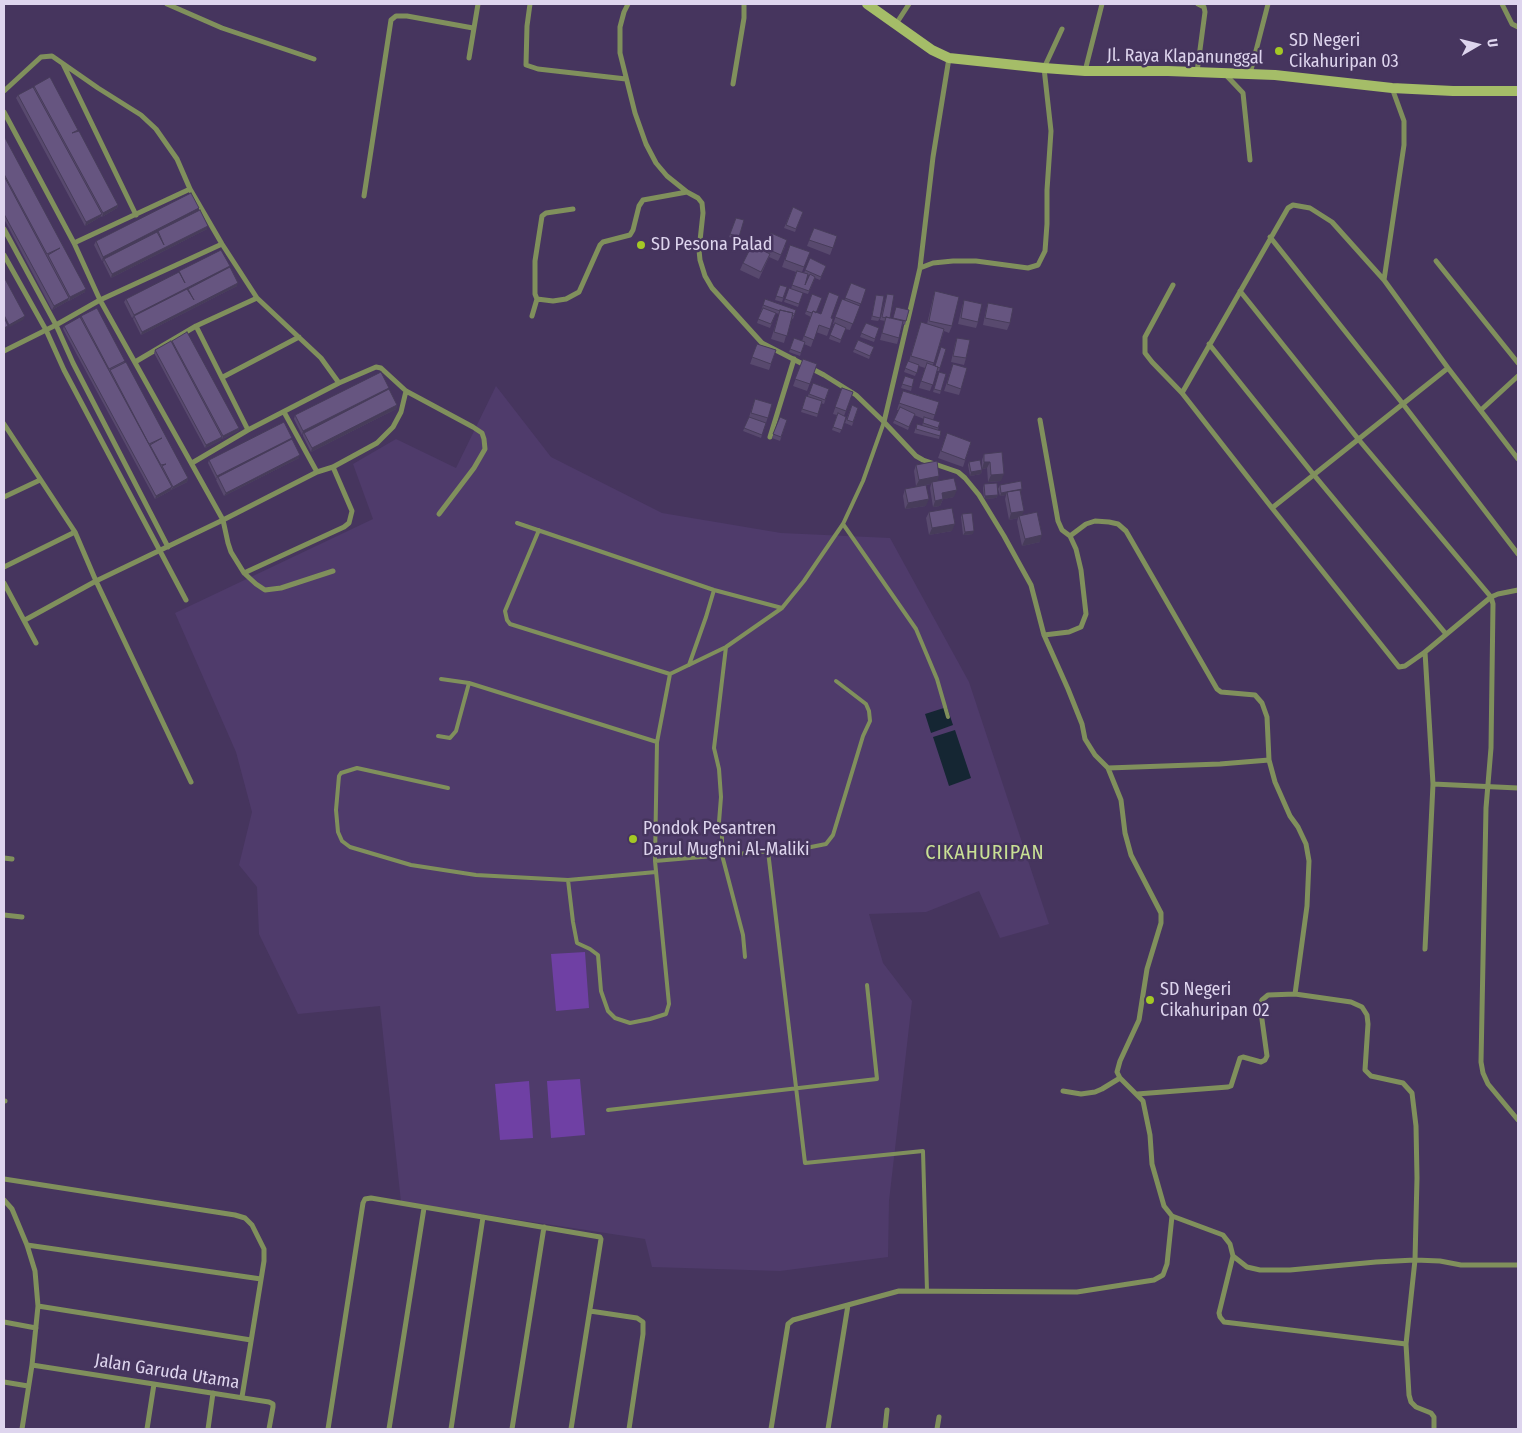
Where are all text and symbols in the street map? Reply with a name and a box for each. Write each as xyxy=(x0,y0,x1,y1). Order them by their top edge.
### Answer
north arrow xyxy=(1452,20,1502,70)
place label: SD Negeri Cikahuripan 03 xyxy=(1289,30,1399,72)
text: U xyxy=(1483,38,1501,48)
street label: Jl. Raya Klapanunggal xyxy=(1107,45,1263,69)
marker: SD Negeri Cikahuripan 03 xyxy=(1273,45,1285,57)
place label: SD Pesona Palad xyxy=(651,234,772,256)
marker: SD Pesona Palad xyxy=(635,239,647,251)
place label: Pondok Pesantren Darul Mughni Al-Maliki xyxy=(643,818,810,861)
marker: Pondok Pesantren Darul Mughni Al-Maliki xyxy=(627,833,639,845)
district label: CIKAHURIPAN xyxy=(924,841,1046,865)
place label: SD Negeri Cikahuripan 02 xyxy=(1160,979,1269,1022)
marker: SD Negeri Cikahuripan 02 xyxy=(1144,994,1156,1006)
street label: Jalan Garuda Utama xyxy=(93,1350,241,1394)

